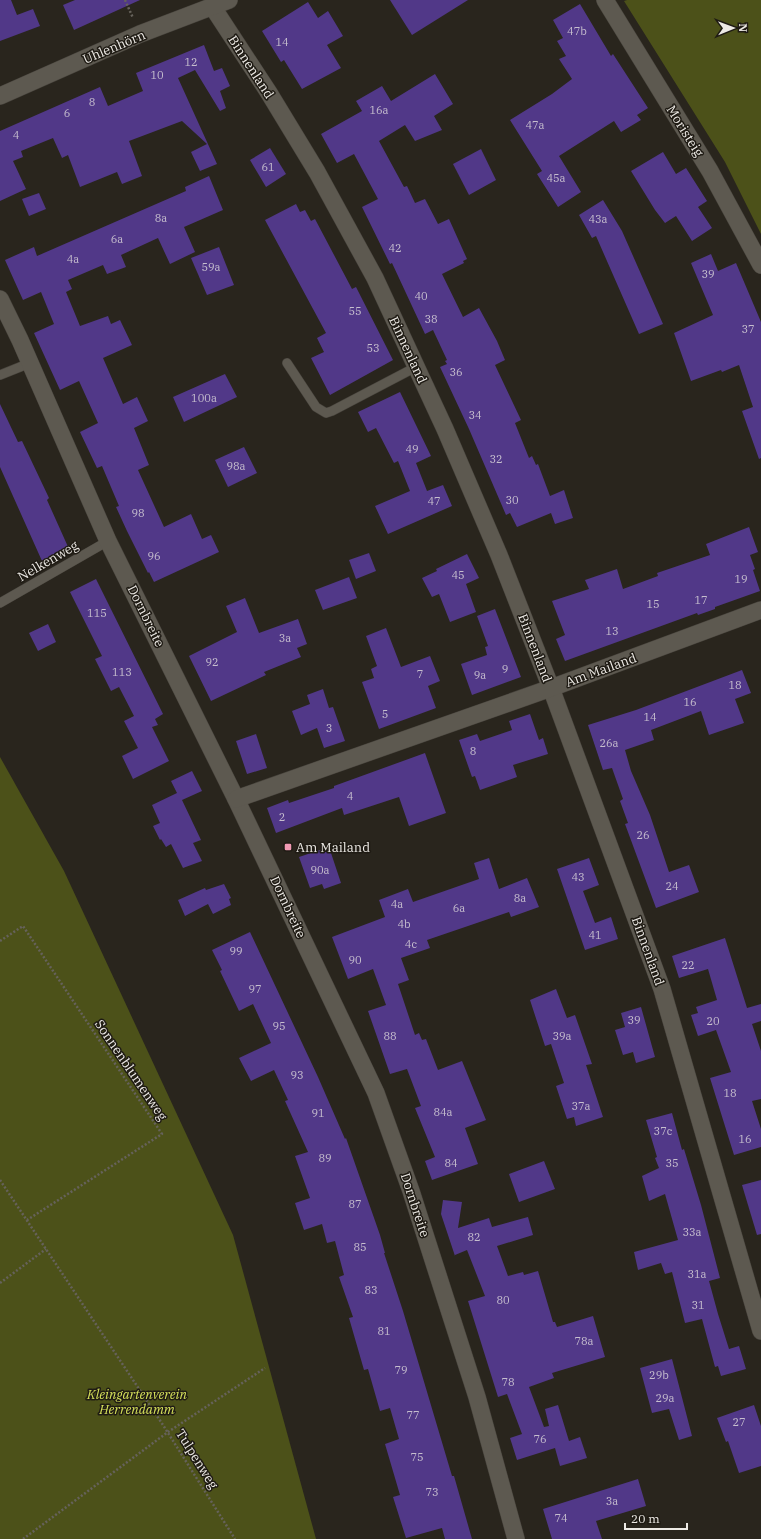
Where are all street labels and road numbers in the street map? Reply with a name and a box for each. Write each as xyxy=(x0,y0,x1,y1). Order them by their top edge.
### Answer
street label: Uhlenhörn xyxy=(80,26,148,68)
street label: Binnenland xyxy=(224,32,278,102)
street label: Moristeig xyxy=(663,102,707,160)
street label: Binnenland xyxy=(385,314,431,386)
street label: Nelkenweg xyxy=(15,537,81,585)
street label: Dornbreite xyxy=(124,582,168,650)
street label: Binnenland xyxy=(514,611,556,685)
street label: Am Mailand xyxy=(563,649,639,691)
street label: Dornbreite xyxy=(266,873,310,941)
street label: Binnenland xyxy=(628,914,668,988)
street label: Sonnenblumenweg xyxy=(91,1016,171,1124)
street label: Dornbreite xyxy=(397,1171,433,1239)
street label: Tulpenweg xyxy=(172,1426,222,1492)

